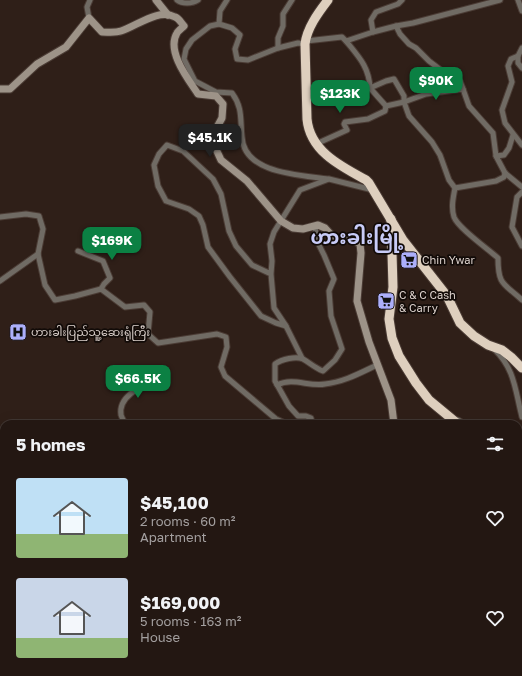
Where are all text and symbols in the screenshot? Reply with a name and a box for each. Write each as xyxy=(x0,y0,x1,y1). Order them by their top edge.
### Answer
pin: $90K xyxy=(412,67,460,101)
text: $90K xyxy=(419,72,453,88)
pin: $123K xyxy=(312,80,368,114)
text: $123K xyxy=(320,85,360,101)
pin: $45.1K xyxy=(177,124,243,158)
text: $45.1K xyxy=(187,129,233,145)
district label: ဟားခါးမြို့ xyxy=(311,224,404,253)
pin: $169K xyxy=(84,227,140,261)
text: $169K xyxy=(91,232,133,248)
supermarket icon: Chin Ywar xyxy=(399,250,419,270)
place label: Chin Ywar xyxy=(422,253,475,266)
place label: C & C Cash & Carry xyxy=(399,288,456,314)
supermarket icon: C & C Cash & Carry xyxy=(376,291,396,311)
hospital icon: ဟားခါးပြည်သူ့ဆေးရုံကြီး xyxy=(8,322,28,342)
place label: ဟားခါးပြည်သူ့ဆေးရုံကြီး xyxy=(31,325,150,341)
pin: $66.5K xyxy=(105,365,171,399)
text: $66.5K xyxy=(115,370,161,386)
icon: filters xyxy=(484,433,506,455)
text: 5 homes xyxy=(16,434,86,455)
text: $45,100 xyxy=(140,492,209,513)
icon: home xyxy=(48,494,96,542)
icon: heart xyxy=(484,507,506,529)
text: 2 rooms · 60 m² xyxy=(140,513,236,529)
text: Apartment xyxy=(140,529,207,545)
text: $169,000 xyxy=(140,592,220,613)
icon: home xyxy=(48,594,96,642)
icon: heart xyxy=(484,607,506,629)
text: 5 rooms · 163 m² xyxy=(140,613,241,629)
text: House xyxy=(140,629,180,645)

